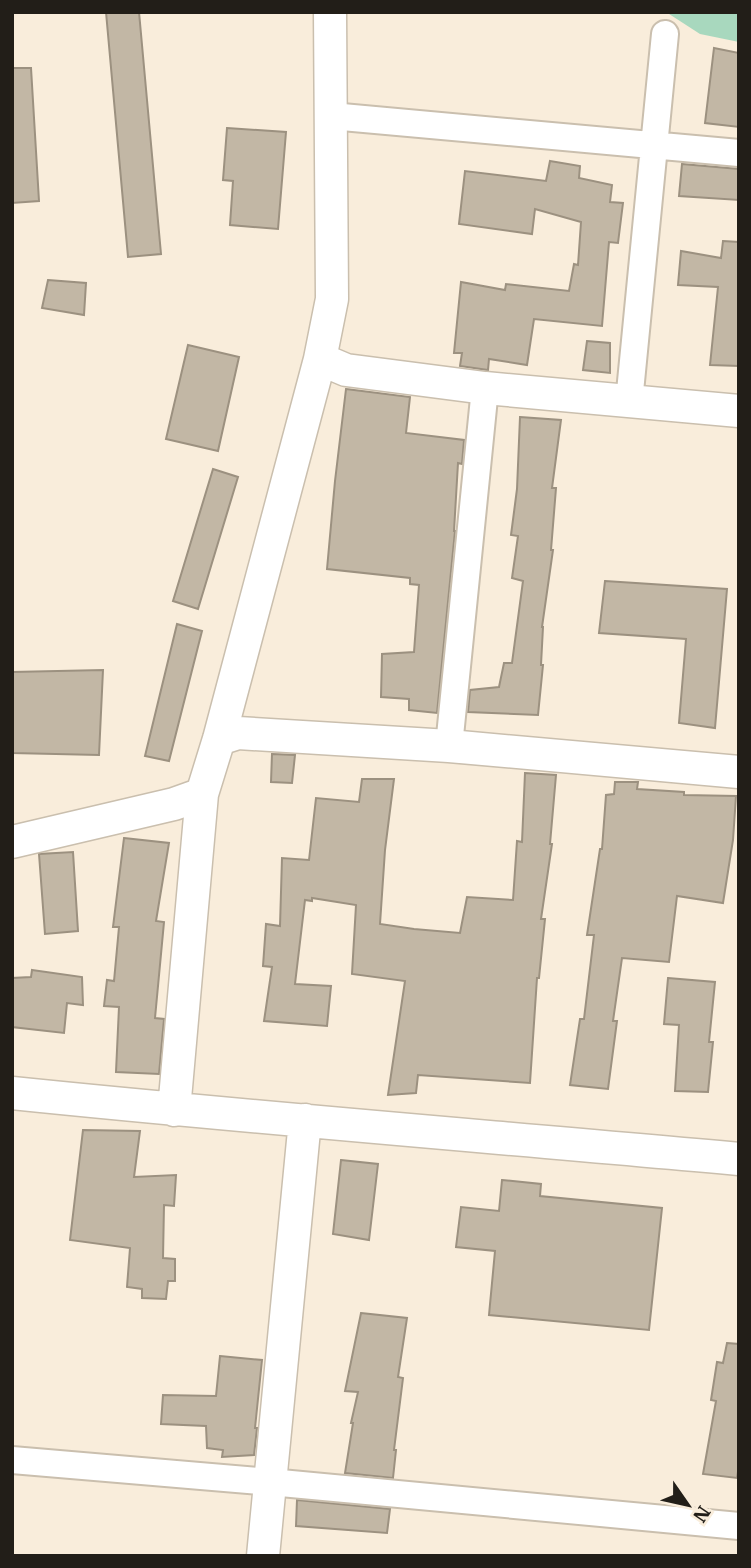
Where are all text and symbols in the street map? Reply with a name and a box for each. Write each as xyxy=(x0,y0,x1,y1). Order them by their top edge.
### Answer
north arrow xyxy=(653,1470,723,1540)
text: N xyxy=(688,1502,716,1527)

